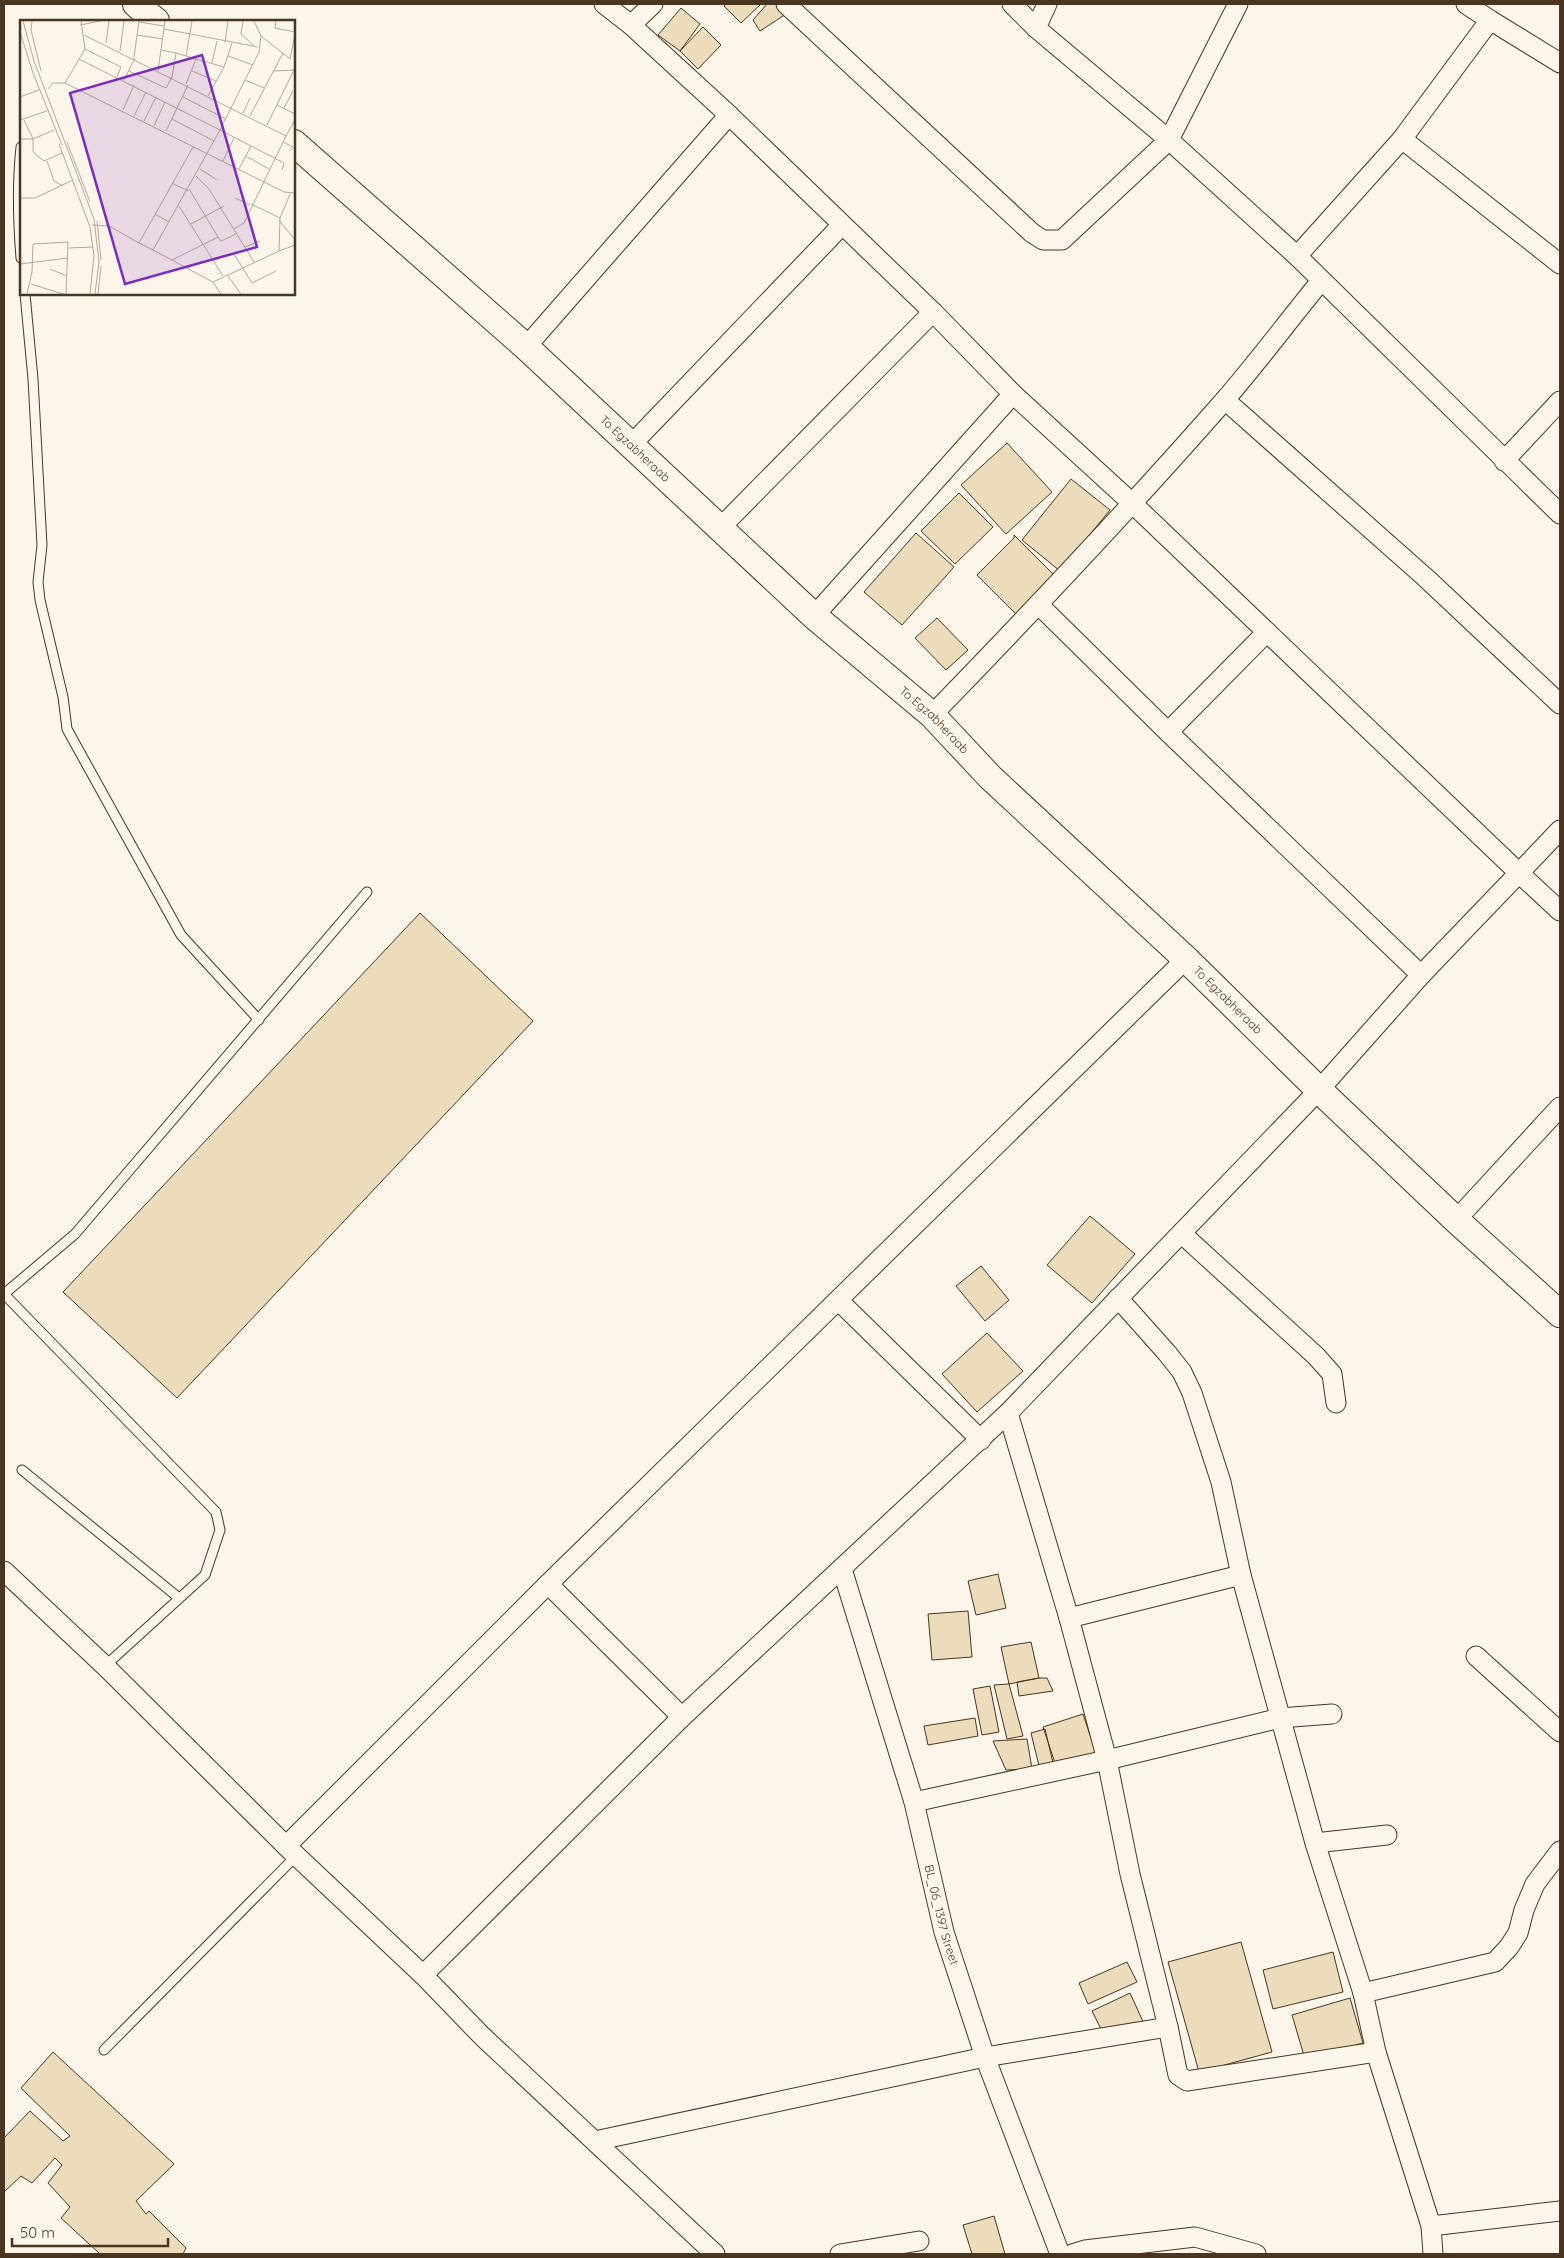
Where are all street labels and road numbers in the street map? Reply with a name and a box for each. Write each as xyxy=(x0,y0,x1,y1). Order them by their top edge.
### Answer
street label: To Egzabheraab xyxy=(597,412,674,485)
street label: To Egzabheraab xyxy=(896,683,972,757)
street label: To Egzabheraab xyxy=(1190,963,1266,1037)
street label: BL_06_1397 Street xyxy=(922,1863,962,1967)

